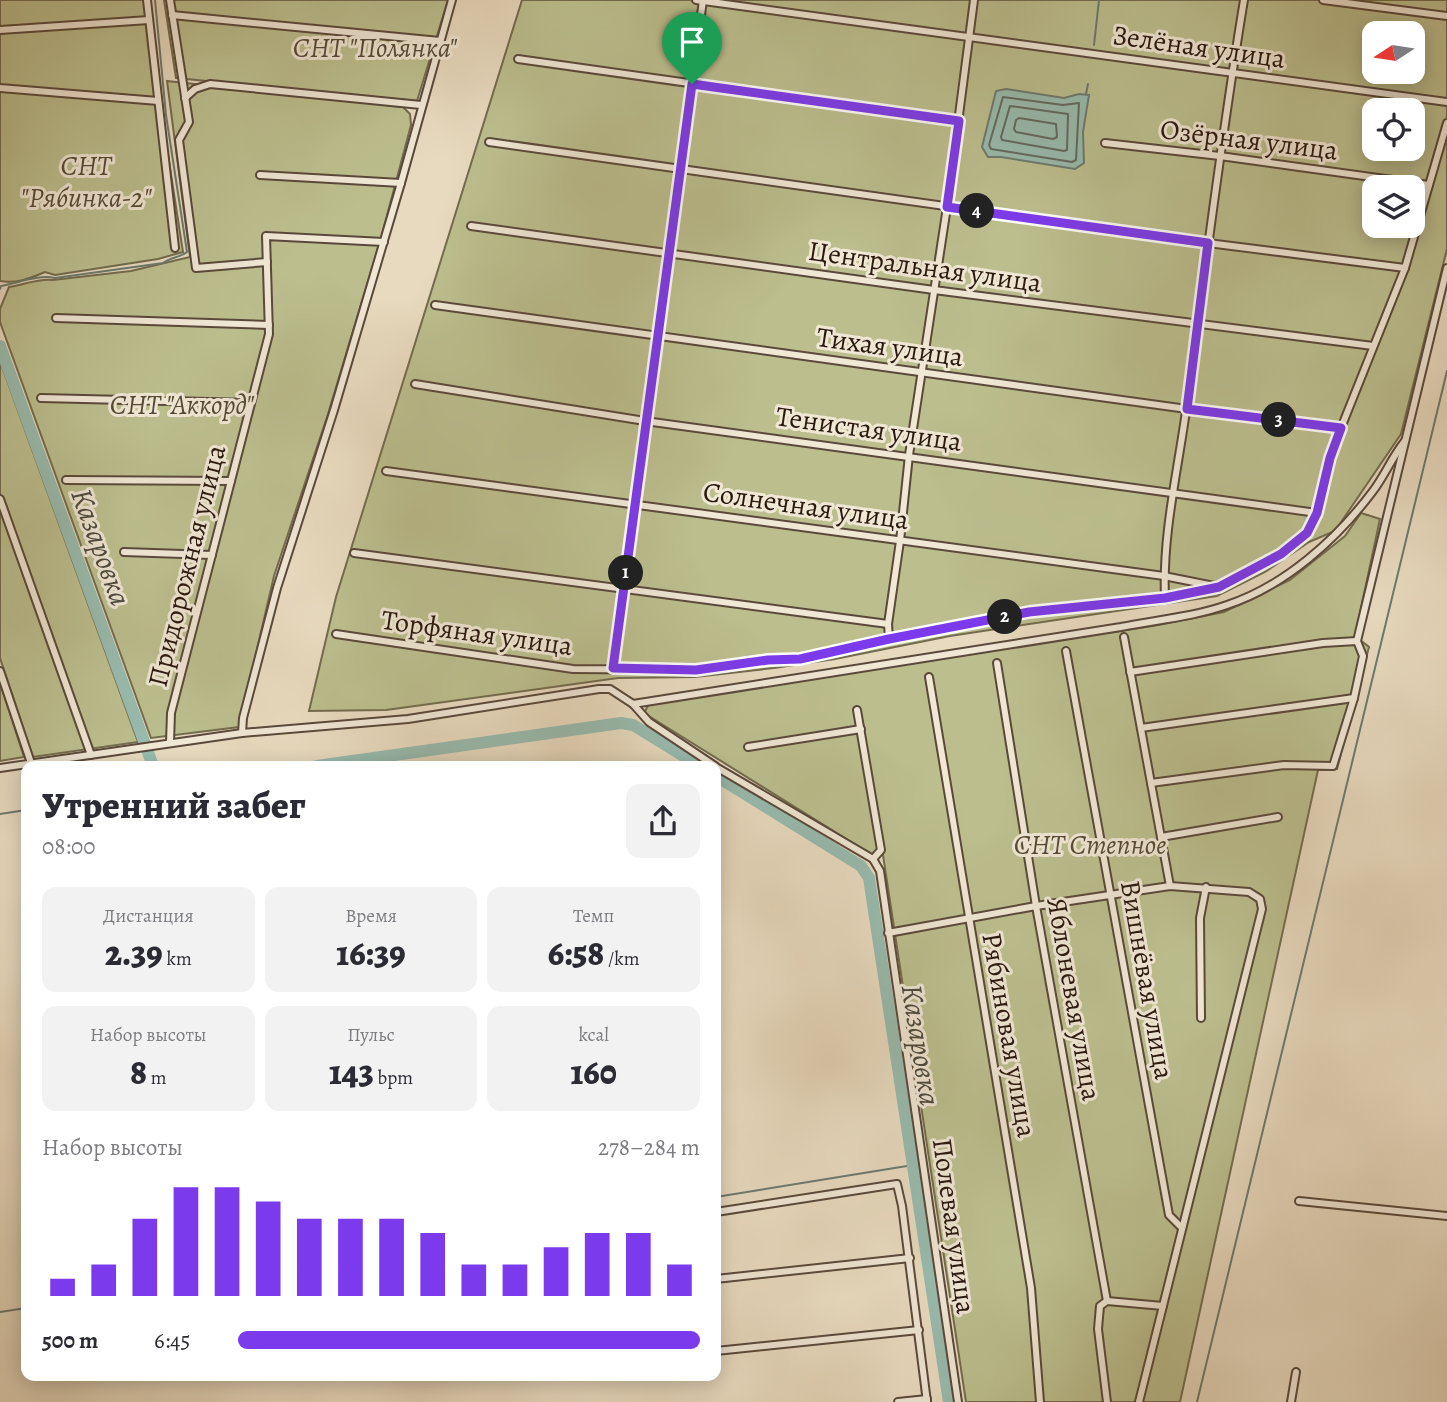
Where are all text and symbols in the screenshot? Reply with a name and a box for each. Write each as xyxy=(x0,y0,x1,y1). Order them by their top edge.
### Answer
pin xyxy=(662,12.0,722,84)
street label: Зелёная улица xyxy=(1110,16,1288,78)
north arrow xyxy=(1362,21,1424,84)
map controls xyxy=(1362,21,1425,238)
icon: arrive xyxy=(673,23,711,61)
park label: СНТ "Полянка" xyxy=(293,29,458,67)
button: locate xyxy=(1362,98,1425,161)
street label: Озёрная улица xyxy=(1158,110,1340,170)
park label: СНТ "Рябинка-2" xyxy=(20,147,152,217)
button: layers xyxy=(1362,175,1425,238)
pin: 4 xyxy=(960,194,995,228)
text: 4 xyxy=(972,197,981,223)
street label: Центральная улица xyxy=(806,232,1044,302)
street label: Тихая улица xyxy=(814,318,966,376)
park label: СНТ "Аккорд" xyxy=(110,386,255,424)
street label: Тенистая улица xyxy=(774,397,964,461)
pin: 3 xyxy=(1262,402,1296,438)
text: 3 xyxy=(1274,406,1283,432)
street label: Придорожная улица xyxy=(139,441,235,691)
street label: Солнечная улица xyxy=(701,473,911,539)
water label: Казаровка xyxy=(61,483,141,611)
pin: 1 xyxy=(608,556,644,590)
text: 1 xyxy=(622,559,629,585)
pin: 2 xyxy=(988,600,1023,634)
street label: Торфяная улица xyxy=(379,601,575,665)
text: 2 xyxy=(1000,603,1009,629)
text: Утренний забег xyxy=(42,779,306,831)
button: share xyxy=(626,784,700,858)
park label: СНТ Степное xyxy=(1014,826,1166,864)
text: 08:00 xyxy=(42,831,95,862)
street label: Вишнёвая улица xyxy=(1111,877,1183,1083)
street label: Яблоневая улица xyxy=(1037,894,1111,1104)
text: Дистанция xyxy=(103,903,194,929)
text: Время xyxy=(345,903,397,929)
text: Темп xyxy=(573,903,614,929)
text: 2.39 xyxy=(105,929,163,977)
text: 16:39 xyxy=(336,929,406,977)
text: 6:58 xyxy=(548,929,604,977)
street label: Рябиновая улица xyxy=(972,930,1046,1140)
text: km xyxy=(163,946,192,972)
text: /km xyxy=(604,946,639,972)
water label: Казаровка xyxy=(892,981,950,1109)
text: Набор высоты xyxy=(90,1022,207,1048)
text: Пульс xyxy=(347,1022,395,1048)
text: kcal xyxy=(578,1022,609,1048)
text: 8 xyxy=(130,1048,147,1096)
text: 143 xyxy=(329,1048,374,1096)
text: 160 xyxy=(571,1048,617,1096)
text: m xyxy=(147,1065,166,1091)
text: bpm xyxy=(374,1065,413,1091)
text: Набор высоты xyxy=(42,1132,183,1163)
text: 278–284 m xyxy=(598,1132,700,1163)
street label: Полевая улица xyxy=(923,1136,985,1316)
text: 500 m xyxy=(42,1325,98,1356)
text: 6:45 xyxy=(154,1325,190,1356)

